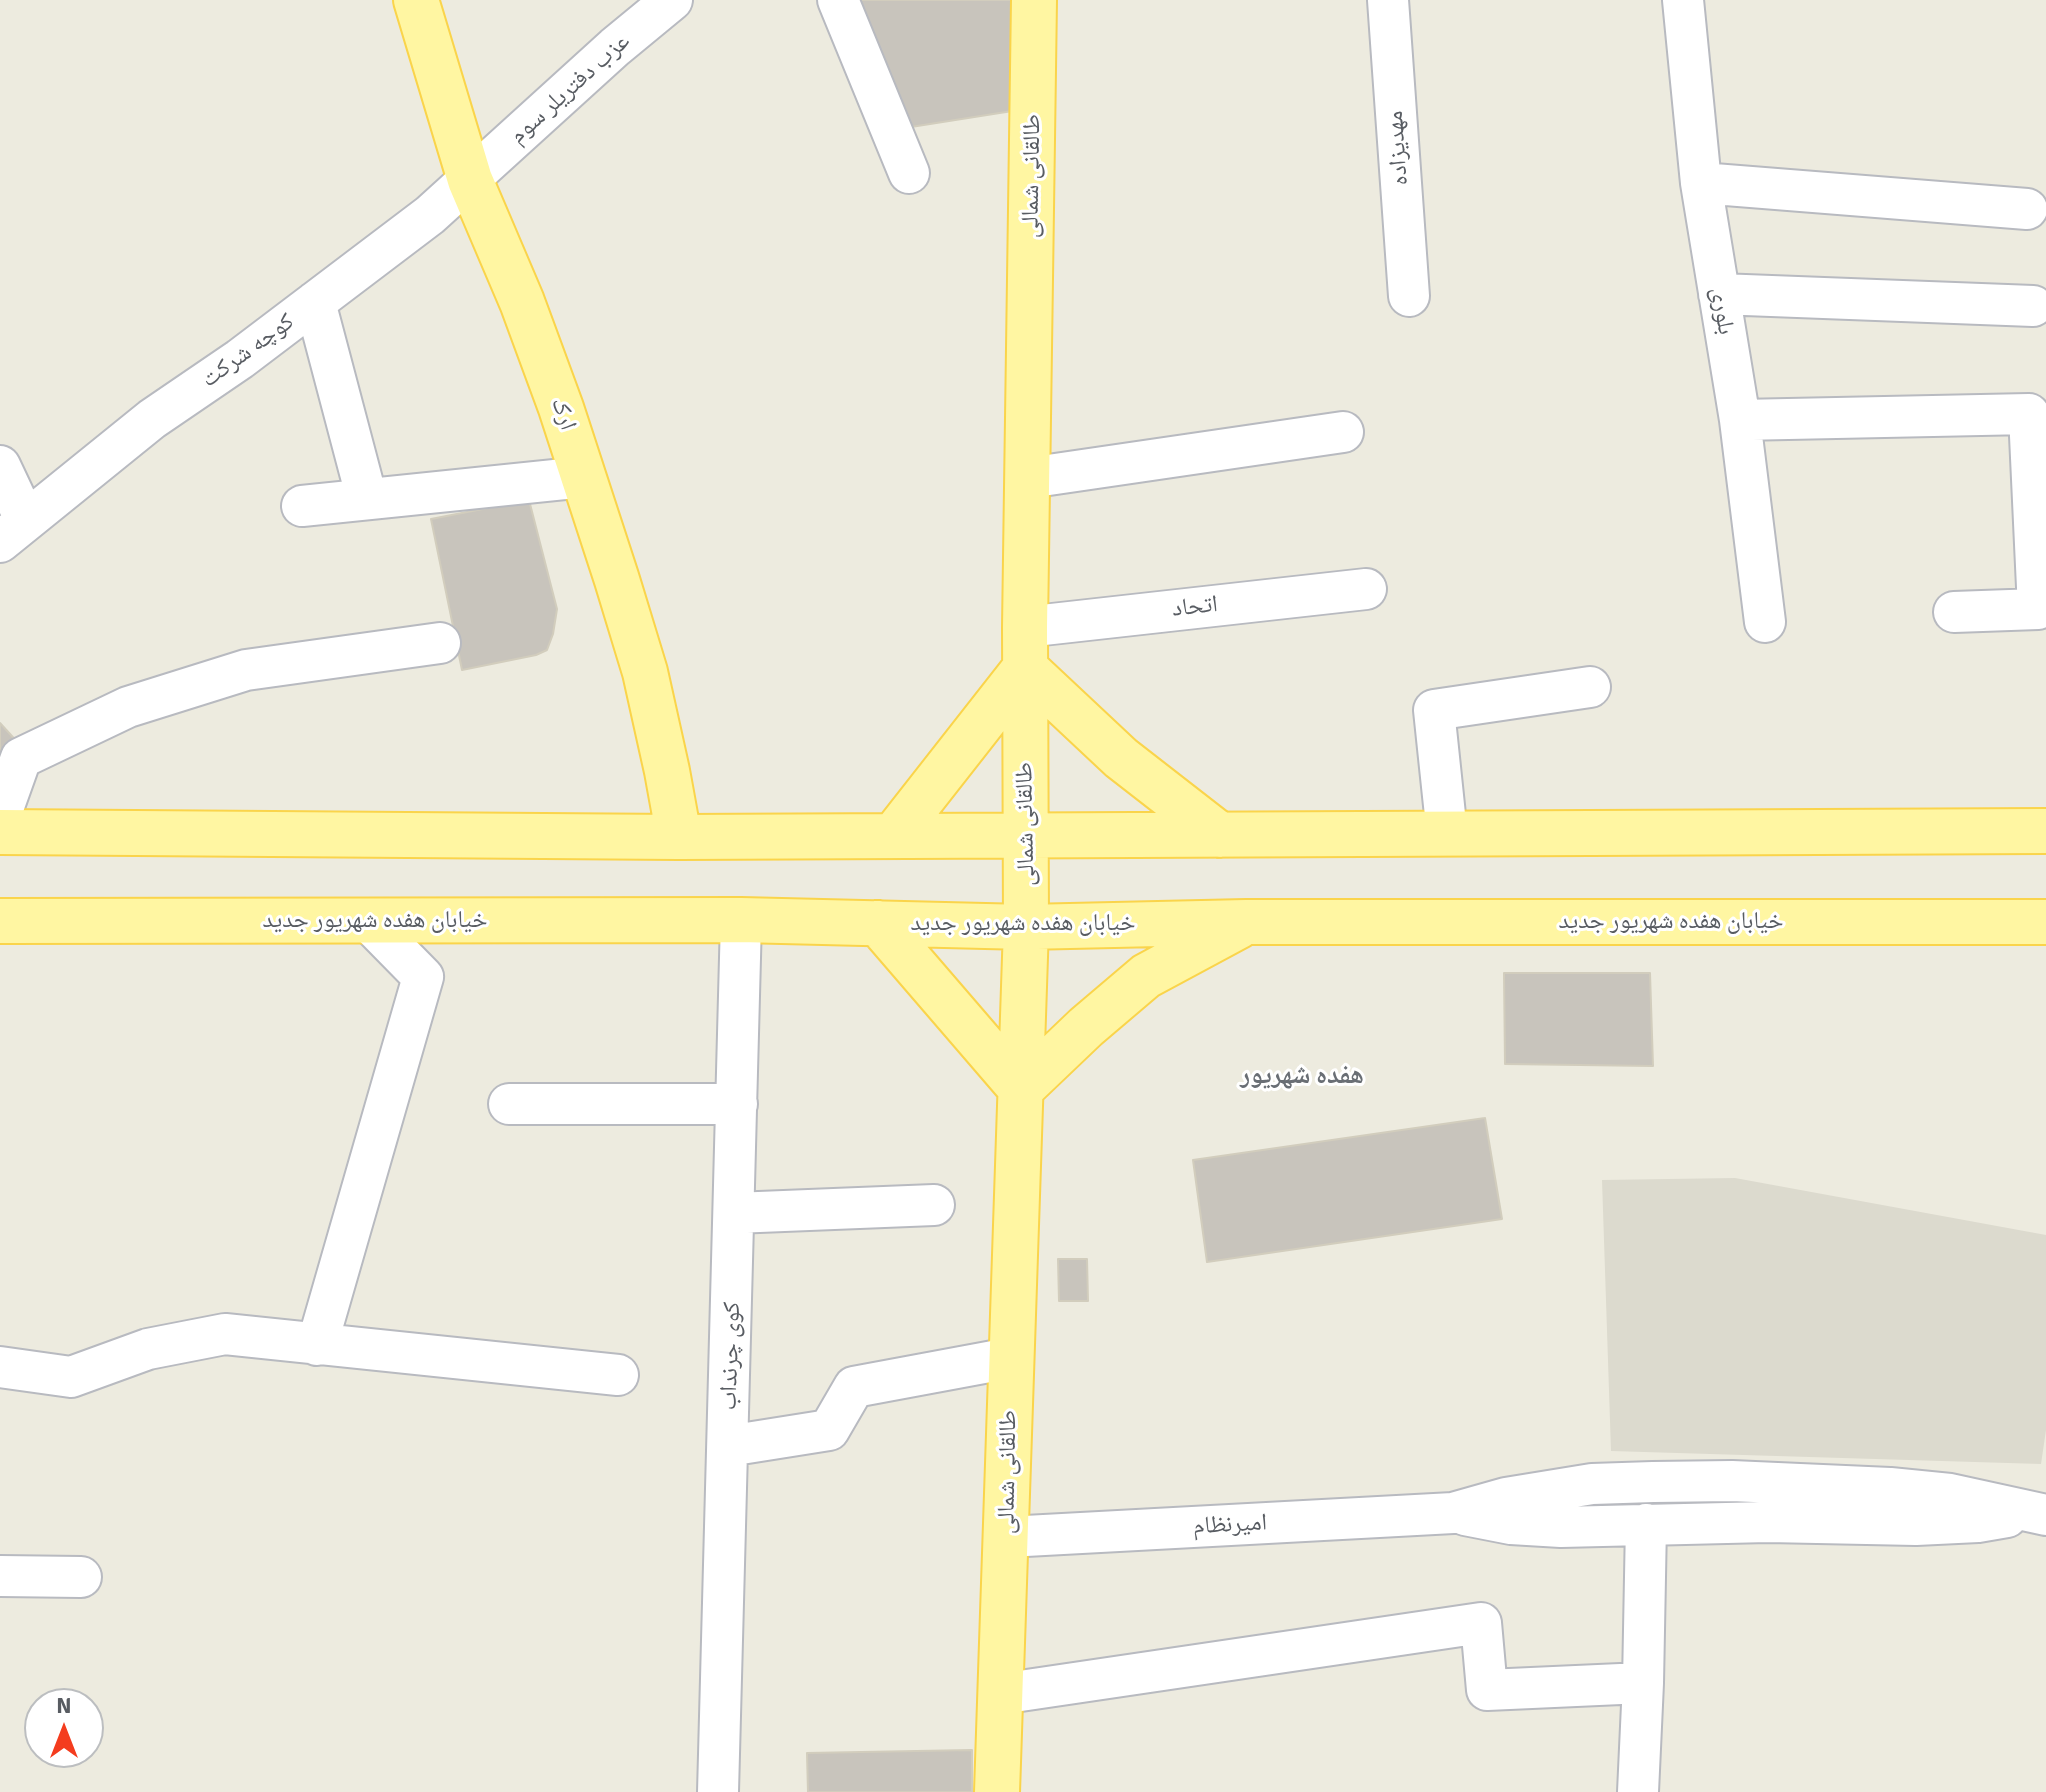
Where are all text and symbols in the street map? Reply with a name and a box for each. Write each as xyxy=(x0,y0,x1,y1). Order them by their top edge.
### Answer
street label: عزب دفتریلر سوم xyxy=(504,28,636,150)
street label: مهدیزاده xyxy=(1381,110,1415,186)
street label: طالقانی شمالی xyxy=(1017,114,1047,238)
street label: بلوری xyxy=(1704,285,1740,337)
street label: کوچه شرکت xyxy=(196,308,300,394)
street label: ارک xyxy=(544,394,582,434)
street label: اتحاد xyxy=(1171,590,1219,624)
street label: طالقانی شمالی xyxy=(1011,762,1041,886)
street label: خیابان هفده شهریور جدید xyxy=(263,907,487,935)
street label: خیابان هفده شهریور جدید xyxy=(1559,908,1783,936)
street label: خیابان هفده شهریور جدید xyxy=(911,910,1135,938)
district label: هفده شهریور xyxy=(1240,1060,1364,1092)
street label: کوی چرنداب xyxy=(715,1301,747,1411)
street label: طالقانی شمالی xyxy=(993,1410,1023,1534)
street label: امیرنظام xyxy=(1192,1509,1268,1541)
north arrow xyxy=(24,1688,104,1768)
text: N xyxy=(56,1692,72,1719)

